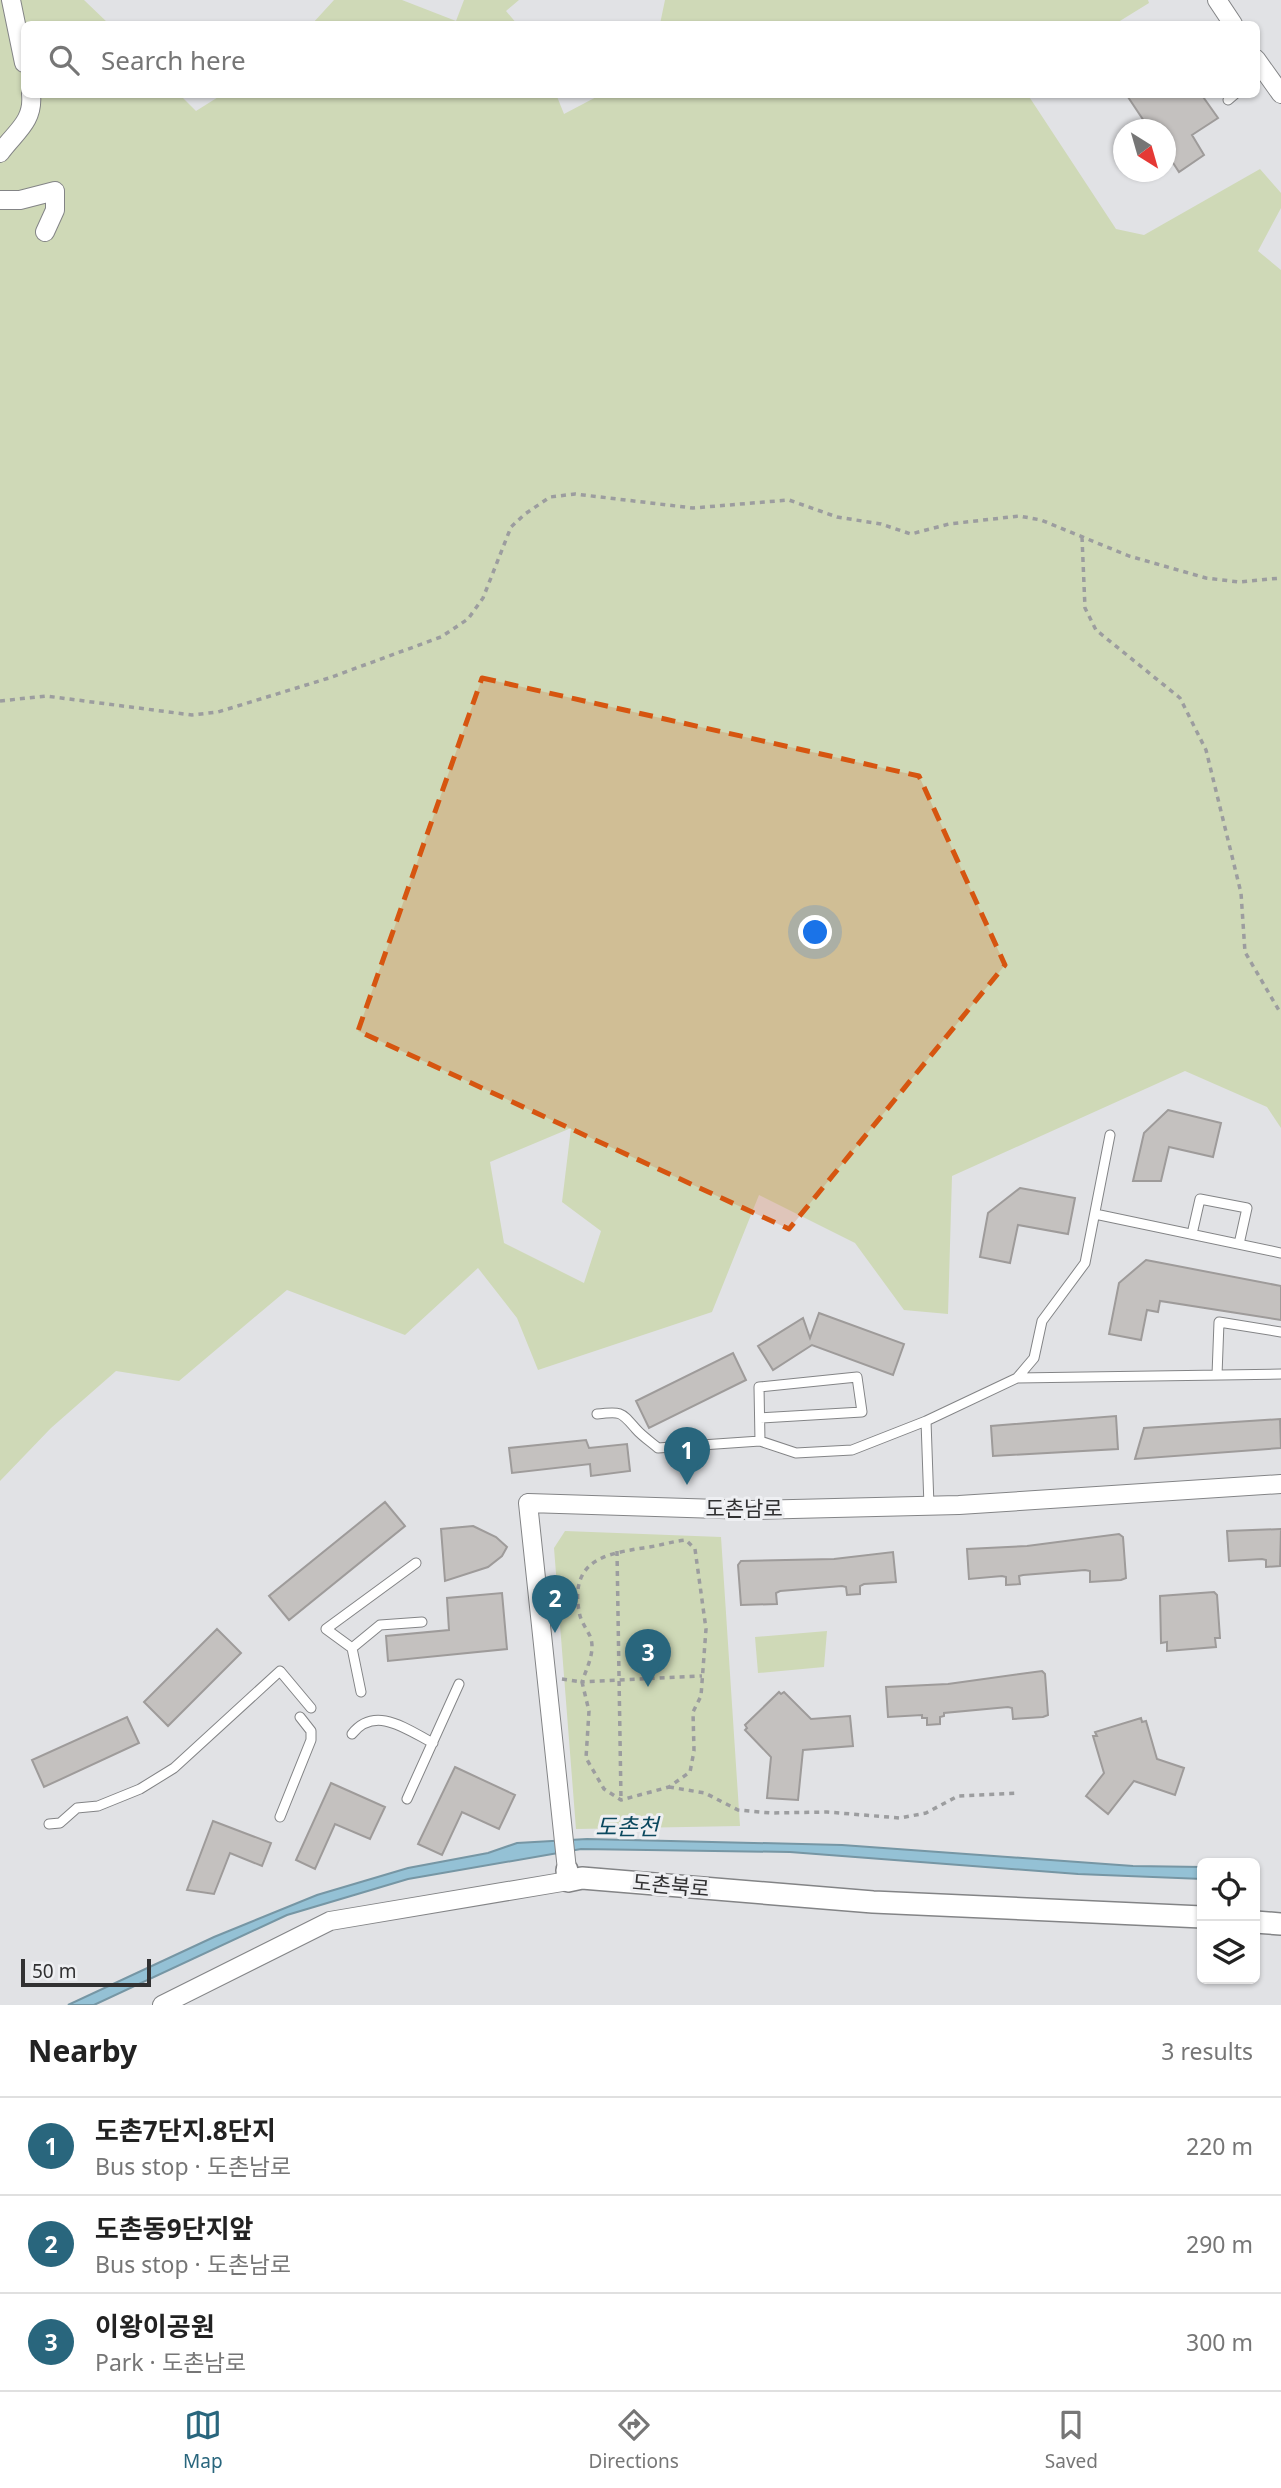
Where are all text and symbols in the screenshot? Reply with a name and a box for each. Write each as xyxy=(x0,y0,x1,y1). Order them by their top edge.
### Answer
search box xyxy=(21,21,1260,98)
icon: search xyxy=(45,41,83,79)
text: Search here xyxy=(101,42,246,78)
north arrow xyxy=(1113,119,1176,182)
your location xyxy=(798,915,832,949)
pin: 1 xyxy=(664,1427,710,1485)
street label: 도촌남로 xyxy=(705,1494,783,1522)
pin: 2 xyxy=(532,1575,578,1633)
pin: 3 xyxy=(625,1629,671,1687)
water label: 도촌천 xyxy=(595,1810,662,1842)
map controls xyxy=(1197,1858,1260,1984)
button: locate xyxy=(1197,1858,1260,1921)
street label: 도촌북로 xyxy=(631,1868,711,1902)
button: layers xyxy=(1197,1921,1260,1984)
scale bar xyxy=(21,1956,150,1988)
text: 50 m xyxy=(32,1958,76,1984)
text: Nearby xyxy=(28,2030,137,2071)
text: 3 results xyxy=(1161,2035,1253,2067)
text: 도촌7단지.8단지 xyxy=(95,2112,276,2148)
text: 1 xyxy=(44,2130,58,2162)
text: 220 m xyxy=(1186,2130,1253,2162)
text: Bus stop · 도촌남로 xyxy=(95,2150,291,2182)
text: 도촌동9단지앞 xyxy=(95,2210,253,2246)
text: 2 xyxy=(44,2228,58,2260)
text: 290 m xyxy=(1186,2228,1253,2260)
text: Bus stop · 도촌남로 xyxy=(95,2248,291,2280)
text: 이왕이공원 xyxy=(95,2308,215,2344)
text: 3 xyxy=(44,2326,58,2358)
text: 300 m xyxy=(1186,2326,1253,2358)
text: Park · 도촌남로 xyxy=(95,2346,246,2378)
tab: Map xyxy=(183,2406,223,2474)
tab: Directions xyxy=(589,2406,679,2474)
tab: Saved xyxy=(1045,2406,1098,2474)

